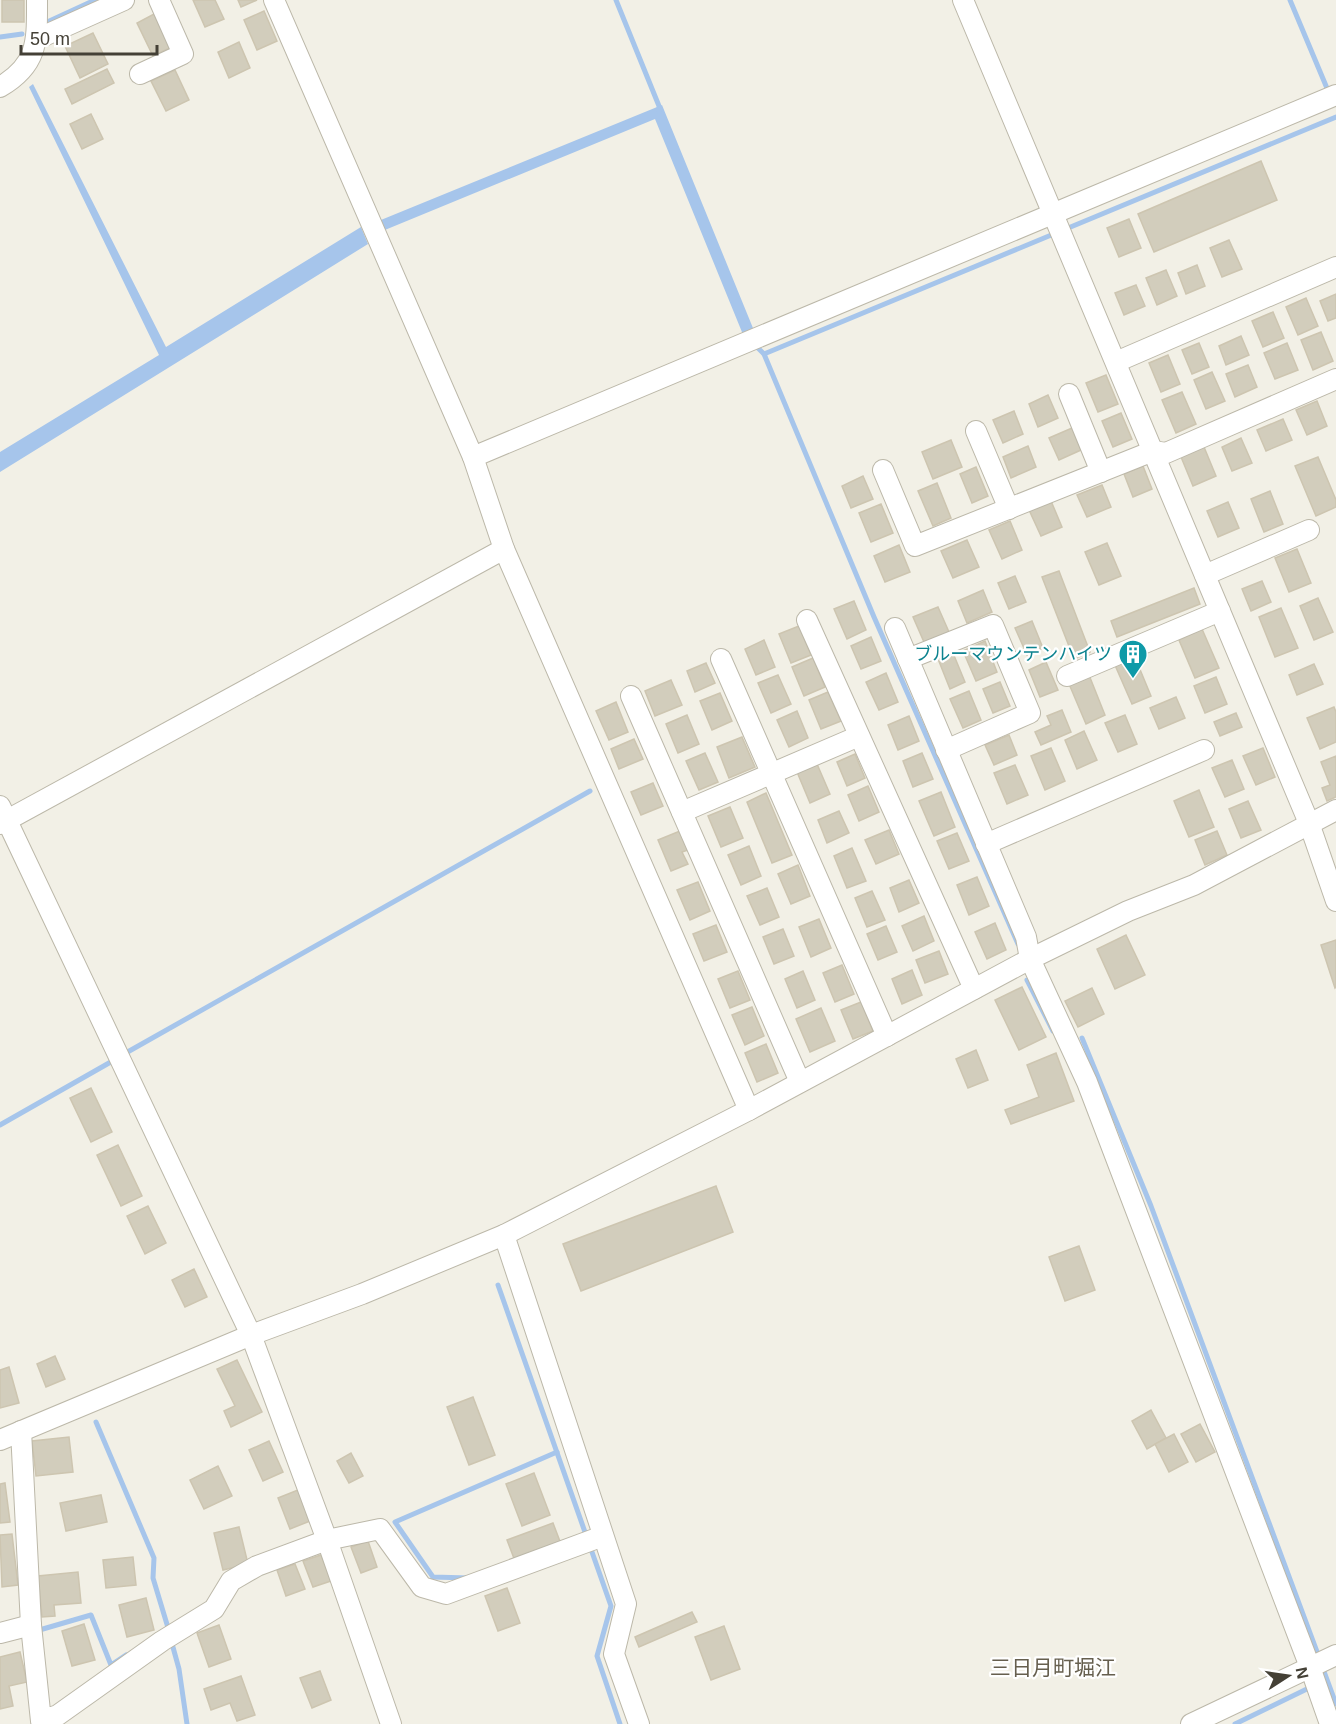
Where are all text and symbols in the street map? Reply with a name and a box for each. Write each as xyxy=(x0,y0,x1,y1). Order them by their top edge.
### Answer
scale bar xyxy=(21,18,158,56)
text: 50 m xyxy=(30,29,70,49)
building icon: ブルーマウンテンハイツ xyxy=(1117,638,1149,680)
place label: ブルーマウンテンハイツ xyxy=(914,644,1112,664)
north arrow xyxy=(1258,1646,1318,1706)
district label: 三日月町堀江 xyxy=(990,1656,1116,1679)
text: N xyxy=(1293,1666,1312,1680)

